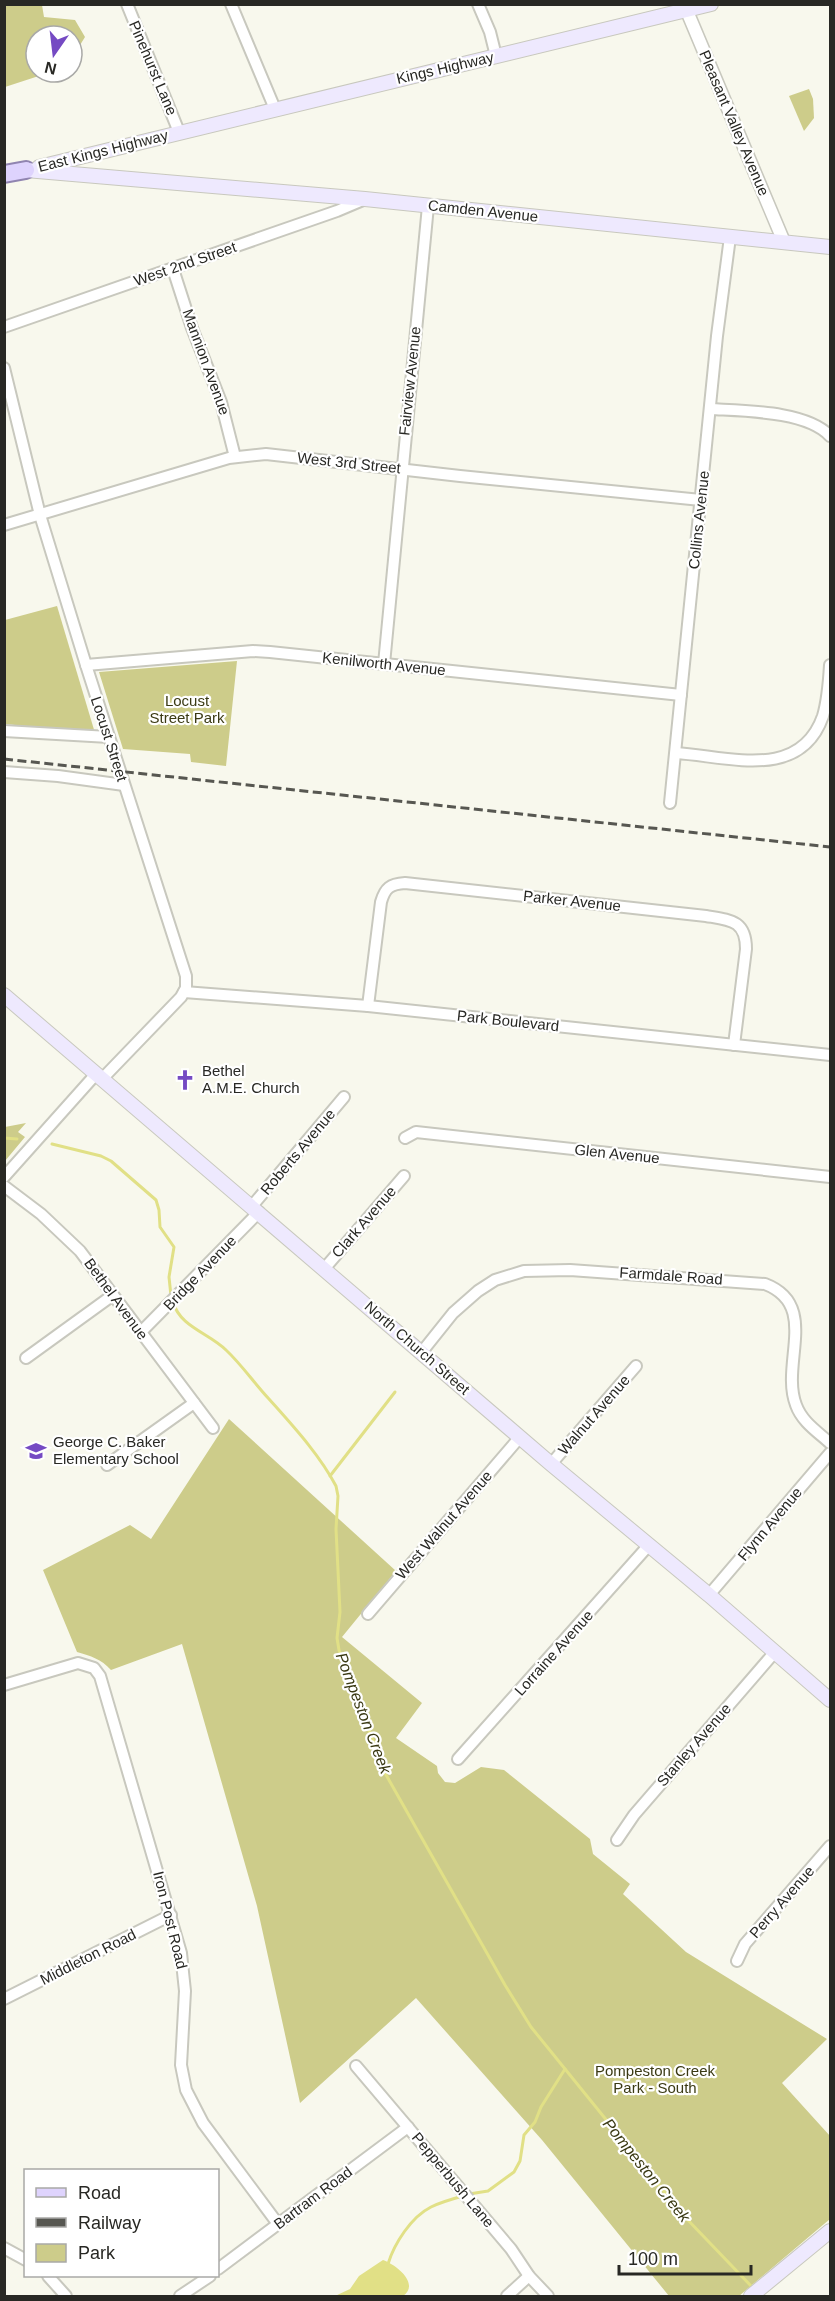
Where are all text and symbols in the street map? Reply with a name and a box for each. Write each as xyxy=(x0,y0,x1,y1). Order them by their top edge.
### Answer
street label: Pinehurst Lane xyxy=(126,18,181,118)
north arrow xyxy=(24,24,84,84)
street label: Kings Highway xyxy=(395,48,496,87)
street label: Pleasant Valley Avenue xyxy=(696,48,773,198)
text: N xyxy=(43,58,58,78)
street label: East Kings Highway xyxy=(36,126,170,175)
street label: Camden Avenue xyxy=(427,196,539,225)
street label: West 2nd Street xyxy=(131,238,239,289)
street label: Mannion Avenue xyxy=(179,307,234,417)
street label: Fairview Avenue xyxy=(395,325,424,436)
street label: West 3rd Street xyxy=(296,449,402,476)
street label: Collins Avenue xyxy=(685,470,712,570)
street label: Kenilworth Avenue xyxy=(322,649,447,678)
park label: Locust Street Park xyxy=(149,692,225,726)
street label: Locust Street xyxy=(88,694,131,784)
street label: Parker Avenue xyxy=(522,887,622,914)
street label: Park Boulevard xyxy=(456,1007,560,1034)
place label: Bethel A.M.E. Church xyxy=(202,1062,300,1096)
church icon: Bethel A.M.E. Church xyxy=(173,1068,197,1092)
street label: Roberts Avenue xyxy=(257,1105,338,1198)
street label: Glen Avenue xyxy=(574,1141,661,1166)
street label: Clark Avenue xyxy=(328,1183,399,1261)
street label: Bridge Avenue xyxy=(160,1232,240,1314)
street label: Bethel Avenue xyxy=(81,1255,152,1343)
street label: Farmdale Road xyxy=(619,1263,723,1288)
street label: North Church Street xyxy=(361,1297,474,1398)
street label: Walnut Avenue xyxy=(554,1371,633,1458)
place label: George C. Baker Elementary School xyxy=(53,1433,179,1467)
school or university icon: George C. Baker Elementary School xyxy=(24,1439,48,1463)
street label: West Walnut Avenue xyxy=(392,1467,495,1582)
street label: Flynn Avenue xyxy=(734,1484,805,1564)
street label: Lorraine Avenue xyxy=(511,1606,596,1699)
water label: Pompeston Creek xyxy=(333,1650,395,1777)
street label: Stanley Avenue xyxy=(653,1700,734,1789)
street label: Perry Avenue xyxy=(746,1862,817,1941)
street label: Iron Post Road xyxy=(150,1869,191,1970)
street label: Middleton Road xyxy=(37,1925,138,1988)
park label: Pompeston Creek Park - South xyxy=(595,2062,716,2096)
water label: Pompeston Creek xyxy=(600,2115,694,2226)
street label: Pepperbush Lane xyxy=(409,2129,498,2231)
street label: Bartram Road xyxy=(270,2163,355,2232)
legend xyxy=(24,2169,219,2277)
text: Road xyxy=(78,2183,121,2203)
text: Railway xyxy=(78,2213,141,2233)
scale bar xyxy=(619,2238,751,2276)
text: Park xyxy=(78,2243,116,2263)
text: 100 m xyxy=(628,2249,678,2269)

